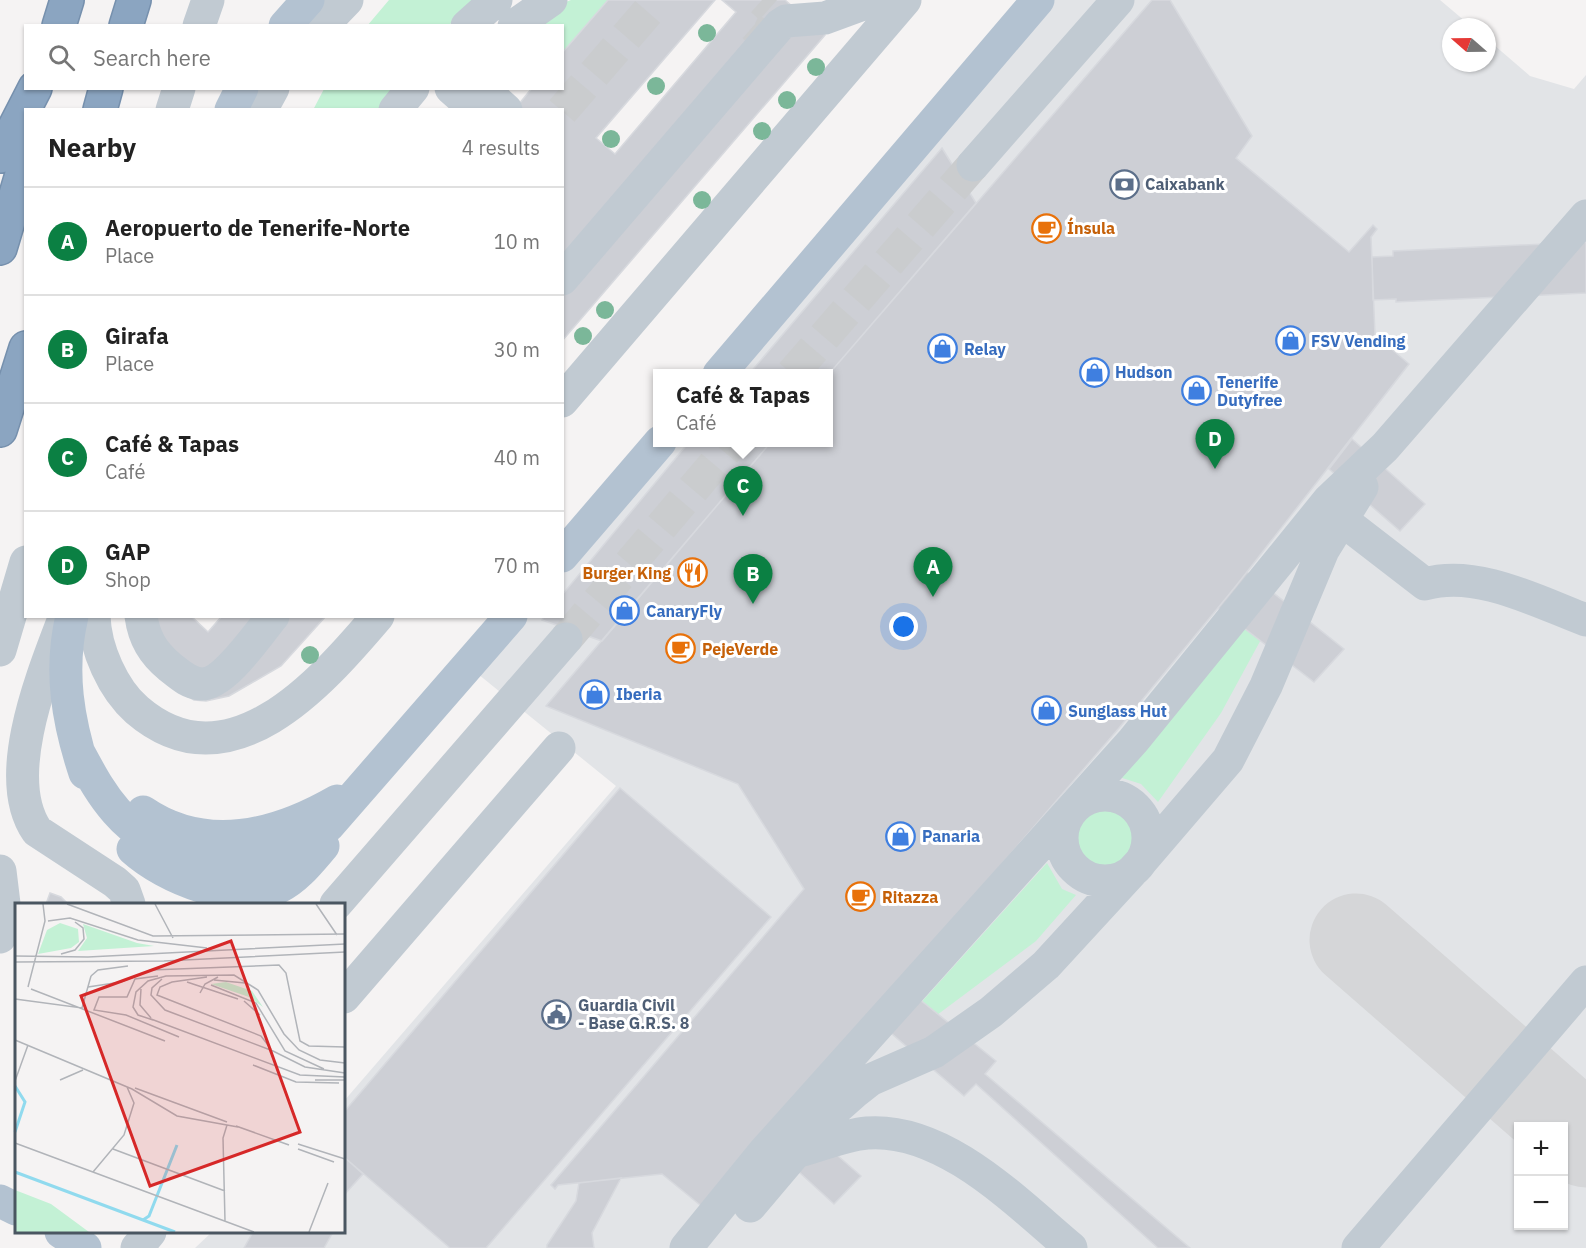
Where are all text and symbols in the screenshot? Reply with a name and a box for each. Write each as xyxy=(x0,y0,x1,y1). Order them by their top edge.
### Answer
north arrow xyxy=(1442,18,1496,72)
search box xyxy=(24,24,564,90)
icon: search xyxy=(45,41,78,74)
text: Search here xyxy=(93,43,211,72)
text: Nearby xyxy=(48,130,136,164)
text: 4 results xyxy=(462,134,540,161)
bank icon: Caixabank xyxy=(1108,168,1140,200)
place label: Caixabank xyxy=(1145,174,1226,194)
cafe icon: Ínsula xyxy=(1030,212,1062,244)
text: Aeropuerto de Tenerife-Norte xyxy=(105,213,410,242)
place label: Ínsula xyxy=(1067,217,1115,238)
text: A xyxy=(61,228,74,255)
text: 10 m xyxy=(494,228,540,255)
text: Place xyxy=(105,242,154,269)
text: Girafa xyxy=(105,321,169,350)
shop icon: FSV Vending xyxy=(1274,325,1306,357)
place label: FSV Vending xyxy=(1311,331,1405,351)
shop icon: Relay xyxy=(927,333,959,365)
text: B xyxy=(61,336,74,363)
text: 30 m xyxy=(494,336,540,363)
place label: Relay xyxy=(964,339,1006,359)
text: Place xyxy=(105,350,154,377)
shop icon: Hudson xyxy=(1078,356,1110,388)
place label: Hudson xyxy=(1115,362,1172,382)
popup xyxy=(653,369,833,447)
place label: Tenerife Dutyfree xyxy=(1217,372,1283,410)
shop icon: Tenerife Dutyfree xyxy=(1180,375,1212,407)
text: Café & Tapas xyxy=(676,380,810,409)
text: Café xyxy=(676,409,716,436)
pin: D xyxy=(1196,420,1234,469)
text: Café & Tapas xyxy=(105,429,239,458)
text: C xyxy=(61,444,74,471)
text: 40 m xyxy=(494,444,540,471)
text: Café xyxy=(105,458,145,485)
pin: C xyxy=(724,466,762,516)
text: GAP xyxy=(105,537,150,566)
pin: A xyxy=(914,548,952,597)
text: D xyxy=(61,552,74,579)
text: 70 m xyxy=(494,552,540,579)
pin: B xyxy=(734,554,772,604)
restaurant icon: Burger King xyxy=(676,557,708,589)
place label: Burger King xyxy=(583,563,671,583)
text: Shop xyxy=(105,566,151,593)
shop icon: CanaryFly xyxy=(609,595,641,627)
place label: CanaryFly xyxy=(646,601,722,621)
your location xyxy=(889,612,918,641)
cafe icon: PejeVerde xyxy=(665,633,697,665)
place label: PejeVerde xyxy=(702,639,778,659)
shop icon: Iberia xyxy=(579,678,611,710)
place label: Iberia xyxy=(616,684,662,704)
shop icon: Sunglass Hut xyxy=(1031,695,1063,727)
place label: Sunglass Hut xyxy=(1068,701,1167,721)
shop icon: Panaria xyxy=(885,820,917,852)
place label: Panaria xyxy=(922,826,980,846)
cafe icon: Ritazza xyxy=(845,881,877,913)
place label: Ritazza xyxy=(882,887,938,907)
inset map xyxy=(15,903,345,1233)
place label: Guardia Civil - Base G.R.S. 8 xyxy=(578,995,689,1033)
public building icon: Guardia Civil - Base G.R.S. 8 xyxy=(541,998,573,1030)
map controls xyxy=(1514,1122,1568,1230)
button: + xyxy=(1514,1122,1568,1176)
button: − xyxy=(1514,1176,1568,1230)

